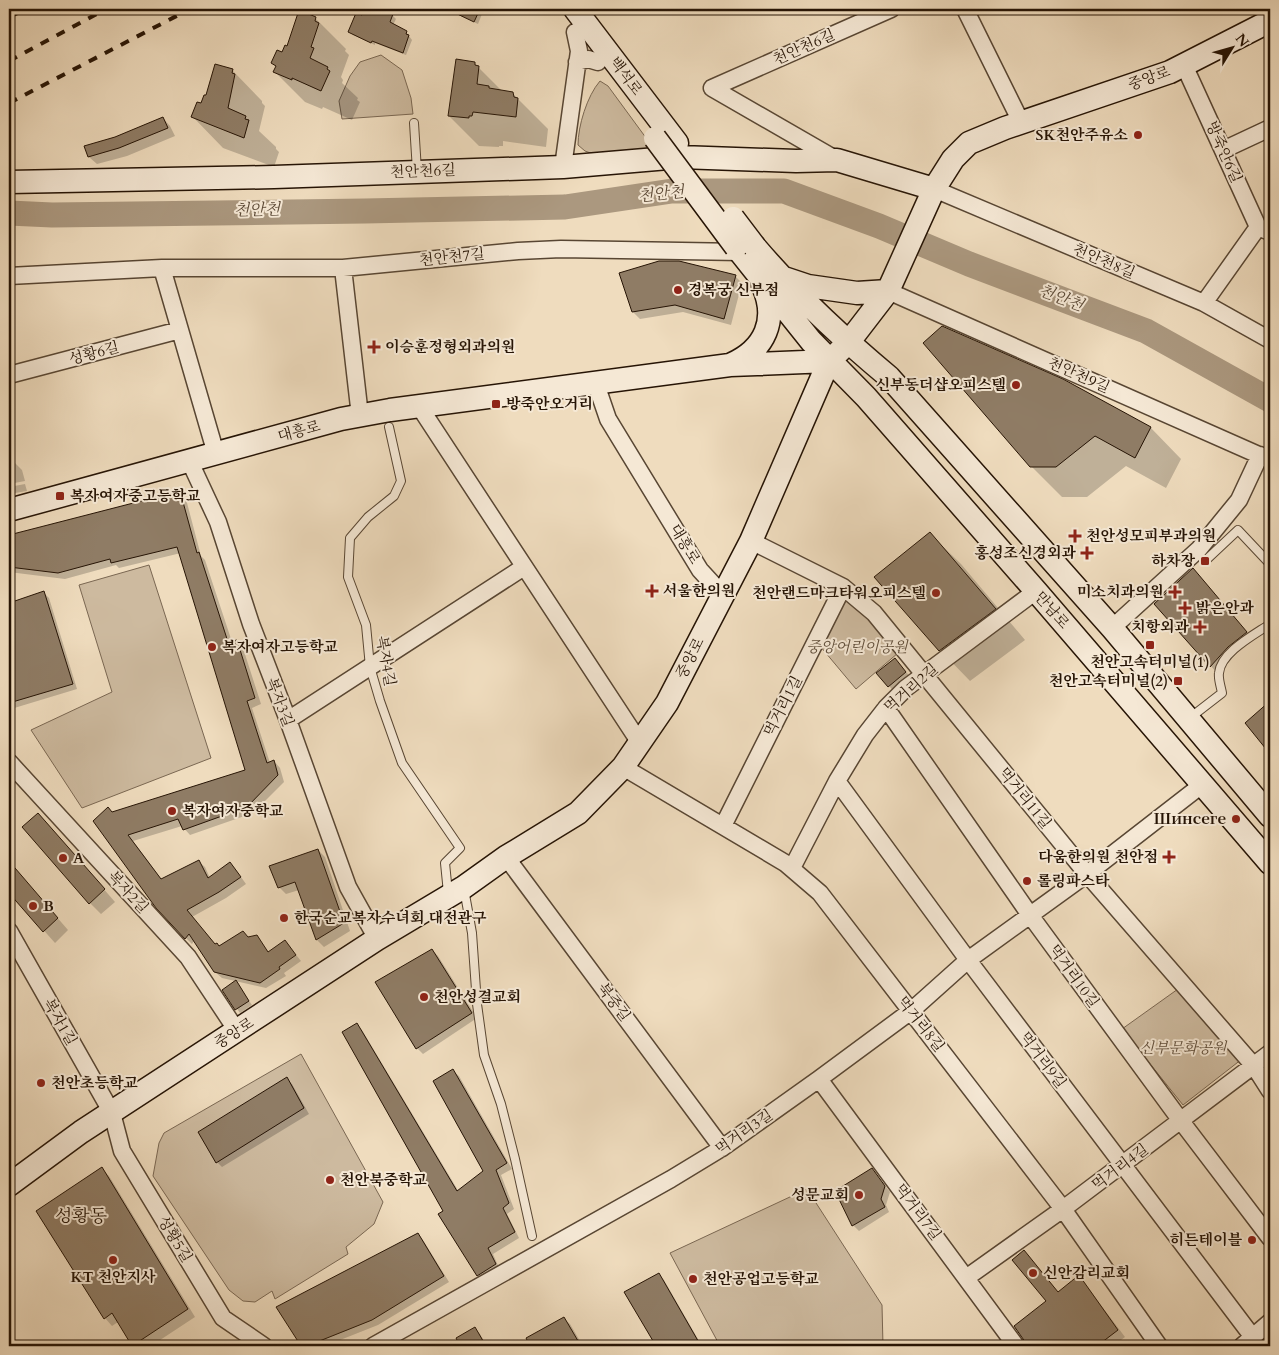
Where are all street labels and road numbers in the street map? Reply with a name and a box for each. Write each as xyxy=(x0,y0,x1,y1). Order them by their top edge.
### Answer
street label: 천안천6길 xyxy=(770,25,838,69)
street label: 백석로 xyxy=(605,53,647,100)
street label: 중앙로 xyxy=(1125,61,1173,95)
street label: 방죽안6길 xyxy=(1202,118,1246,186)
street label: 천안천6길 xyxy=(390,160,456,182)
street label: 천안천8길 xyxy=(1070,239,1138,283)
street label: 천안천7길 xyxy=(418,244,486,270)
street label: 성황6길 xyxy=(67,337,121,369)
street label: 천안천9길 xyxy=(1045,353,1113,397)
street label: 대흥로 xyxy=(275,416,323,446)
street label: 대흥로 xyxy=(665,520,705,568)
street label: 만남로 xyxy=(1030,587,1074,633)
street label: 복자4길 xyxy=(372,634,400,688)
street label: 중앙로 xyxy=(671,634,709,682)
street label: 먹거리2길 xyxy=(880,659,942,717)
street label: 먹거리1길 xyxy=(759,672,807,740)
street label: 복자3길 xyxy=(261,675,299,729)
street label: 먹거리11길 xyxy=(994,763,1056,833)
street label: 복자2길 xyxy=(103,866,153,918)
street label: 먹거리10길 xyxy=(1044,940,1104,1012)
street label: 북중길 xyxy=(593,979,635,1025)
street label: 먹거리8길 xyxy=(893,992,949,1056)
street label: 복자1길 xyxy=(39,995,81,1049)
street label: 중앙로 xyxy=(210,1013,258,1053)
street label: 먹거리9길 xyxy=(1015,1028,1071,1092)
street label: 먹거리3길 xyxy=(711,1105,777,1159)
street label: 먹거리4길 xyxy=(1088,1139,1152,1195)
street label: 먹거리7길 xyxy=(890,1180,946,1244)
street label: 성황5길 xyxy=(153,1212,197,1266)

